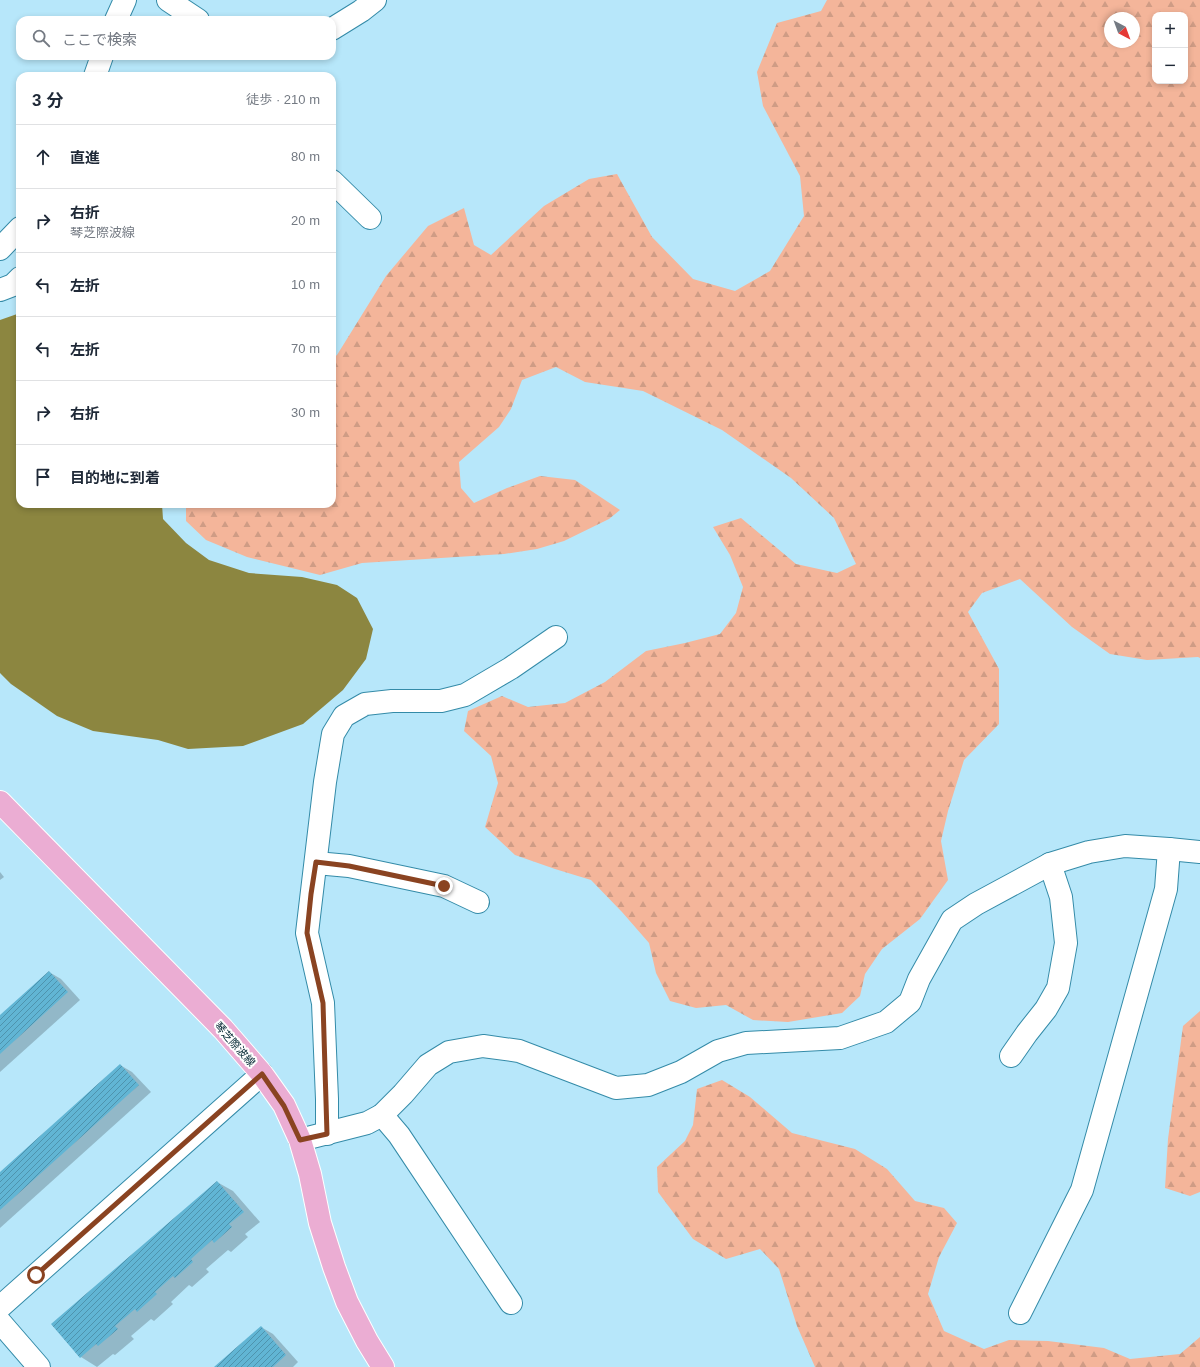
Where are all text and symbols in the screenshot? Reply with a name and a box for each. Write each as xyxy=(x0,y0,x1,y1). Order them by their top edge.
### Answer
north arrow xyxy=(1104,12,1140,48)
map controls xyxy=(1152,12,1188,84)
button: + xyxy=(1152,12,1188,48)
search box xyxy=(16,16,336,60)
icon: search xyxy=(30,27,52,49)
text: ここで検索 xyxy=(62,31,137,48)
button: − xyxy=(1152,48,1188,84)
text: 3 分 xyxy=(32,91,63,110)
text: 徒歩 · 210 m xyxy=(246,92,320,107)
icon: ahead xyxy=(32,146,54,168)
text: 直進 xyxy=(70,149,100,166)
text: 80 m xyxy=(291,149,320,164)
text: 右折 xyxy=(70,204,100,221)
icon: right xyxy=(32,210,54,232)
text: 20 m xyxy=(291,213,320,228)
text: 琴芝際波線 xyxy=(70,225,135,240)
icon: left xyxy=(32,274,54,296)
text: 左折 xyxy=(70,277,100,294)
text: 10 m xyxy=(291,277,320,292)
icon: left xyxy=(32,338,54,360)
text: 左折 xyxy=(70,341,100,358)
text: 70 m xyxy=(291,341,320,356)
icon: right xyxy=(32,402,54,424)
text: 右折 xyxy=(70,405,100,422)
text: 30 m xyxy=(291,405,320,420)
icon: arrive xyxy=(32,466,54,488)
text: 目的地に到着 xyxy=(70,469,160,486)
route end xyxy=(435,877,453,895)
street label: 琴芝際波線 xyxy=(212,1020,258,1068)
route start xyxy=(27,1266,45,1284)

